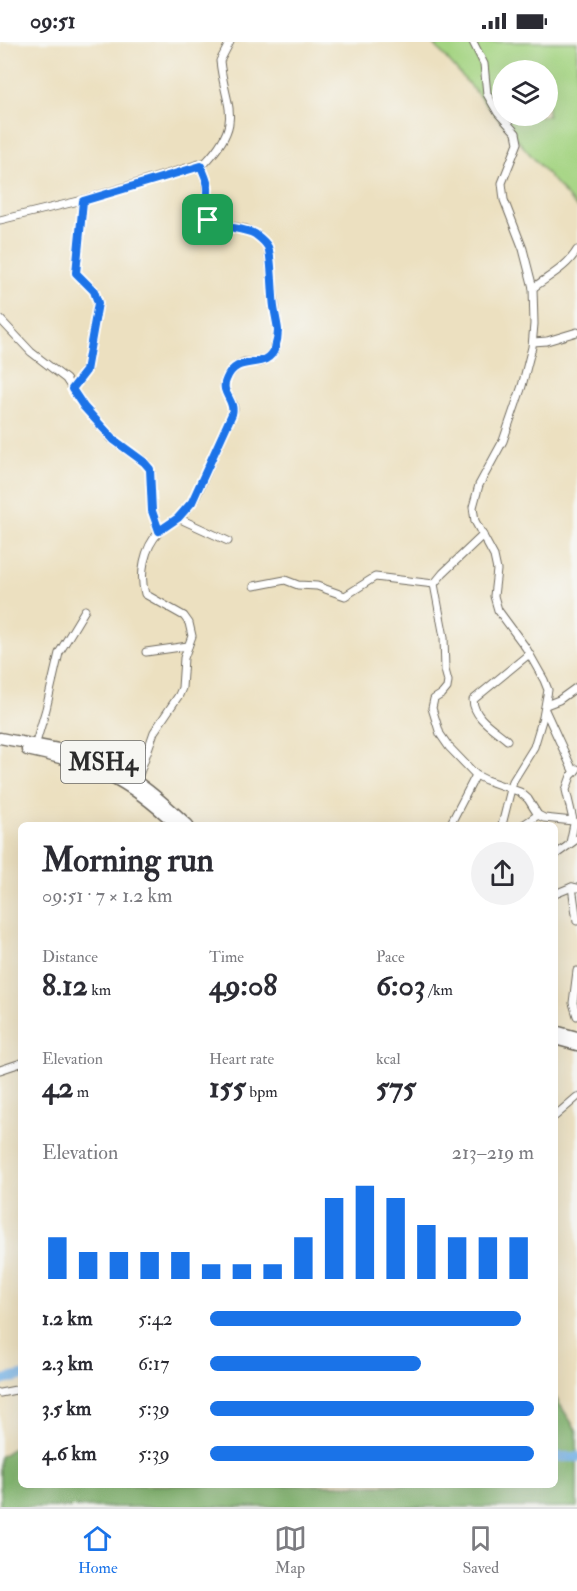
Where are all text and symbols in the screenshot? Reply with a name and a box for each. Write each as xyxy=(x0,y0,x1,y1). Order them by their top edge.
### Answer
text: 09:51 xyxy=(30,7,76,35)
map controls xyxy=(492,60,558,126)
button: layers xyxy=(492,60,558,126)
pin xyxy=(182,194,233,245)
icon: arrive xyxy=(191,203,224,236)
road number: MSH4 xyxy=(61,741,145,783)
text: Morning run xyxy=(42,840,214,881)
button: share xyxy=(471,842,534,905)
text: 09:51 · 7 × 1.2 km xyxy=(42,883,173,908)
text: Distance xyxy=(42,947,98,967)
text: Time xyxy=(209,947,244,967)
text: Pace xyxy=(376,947,405,967)
text: 8.12 xyxy=(42,967,88,1004)
text: 49:08 xyxy=(209,967,277,1004)
text: 6:03 xyxy=(376,967,425,1004)
text: km xyxy=(88,980,111,1000)
text: /km xyxy=(425,980,453,1000)
text: Elevation xyxy=(42,1049,103,1069)
text: Heart rate xyxy=(209,1049,274,1069)
text: kcal xyxy=(376,1049,401,1069)
text: 42 xyxy=(42,1069,73,1106)
text: 155 xyxy=(209,1069,246,1106)
text: 575 xyxy=(376,1069,416,1106)
text: m xyxy=(73,1082,89,1102)
text: bpm xyxy=(246,1082,278,1102)
text: Elevation xyxy=(42,1140,118,1165)
text: 213–219 m xyxy=(452,1140,534,1165)
text: 1.2 km xyxy=(42,1306,92,1331)
text: 5:42 xyxy=(138,1306,173,1331)
text: 2.3 km xyxy=(42,1351,93,1376)
text: 6:17 xyxy=(138,1351,169,1376)
text: 3.5 km xyxy=(42,1396,91,1421)
text: 5:39 xyxy=(138,1396,170,1421)
text: 4.6 km xyxy=(42,1441,96,1466)
text: 5:39 xyxy=(138,1441,170,1466)
tab: Home xyxy=(78,1522,118,1578)
tab: Map xyxy=(274,1522,307,1578)
tab: Saved xyxy=(462,1522,499,1578)

